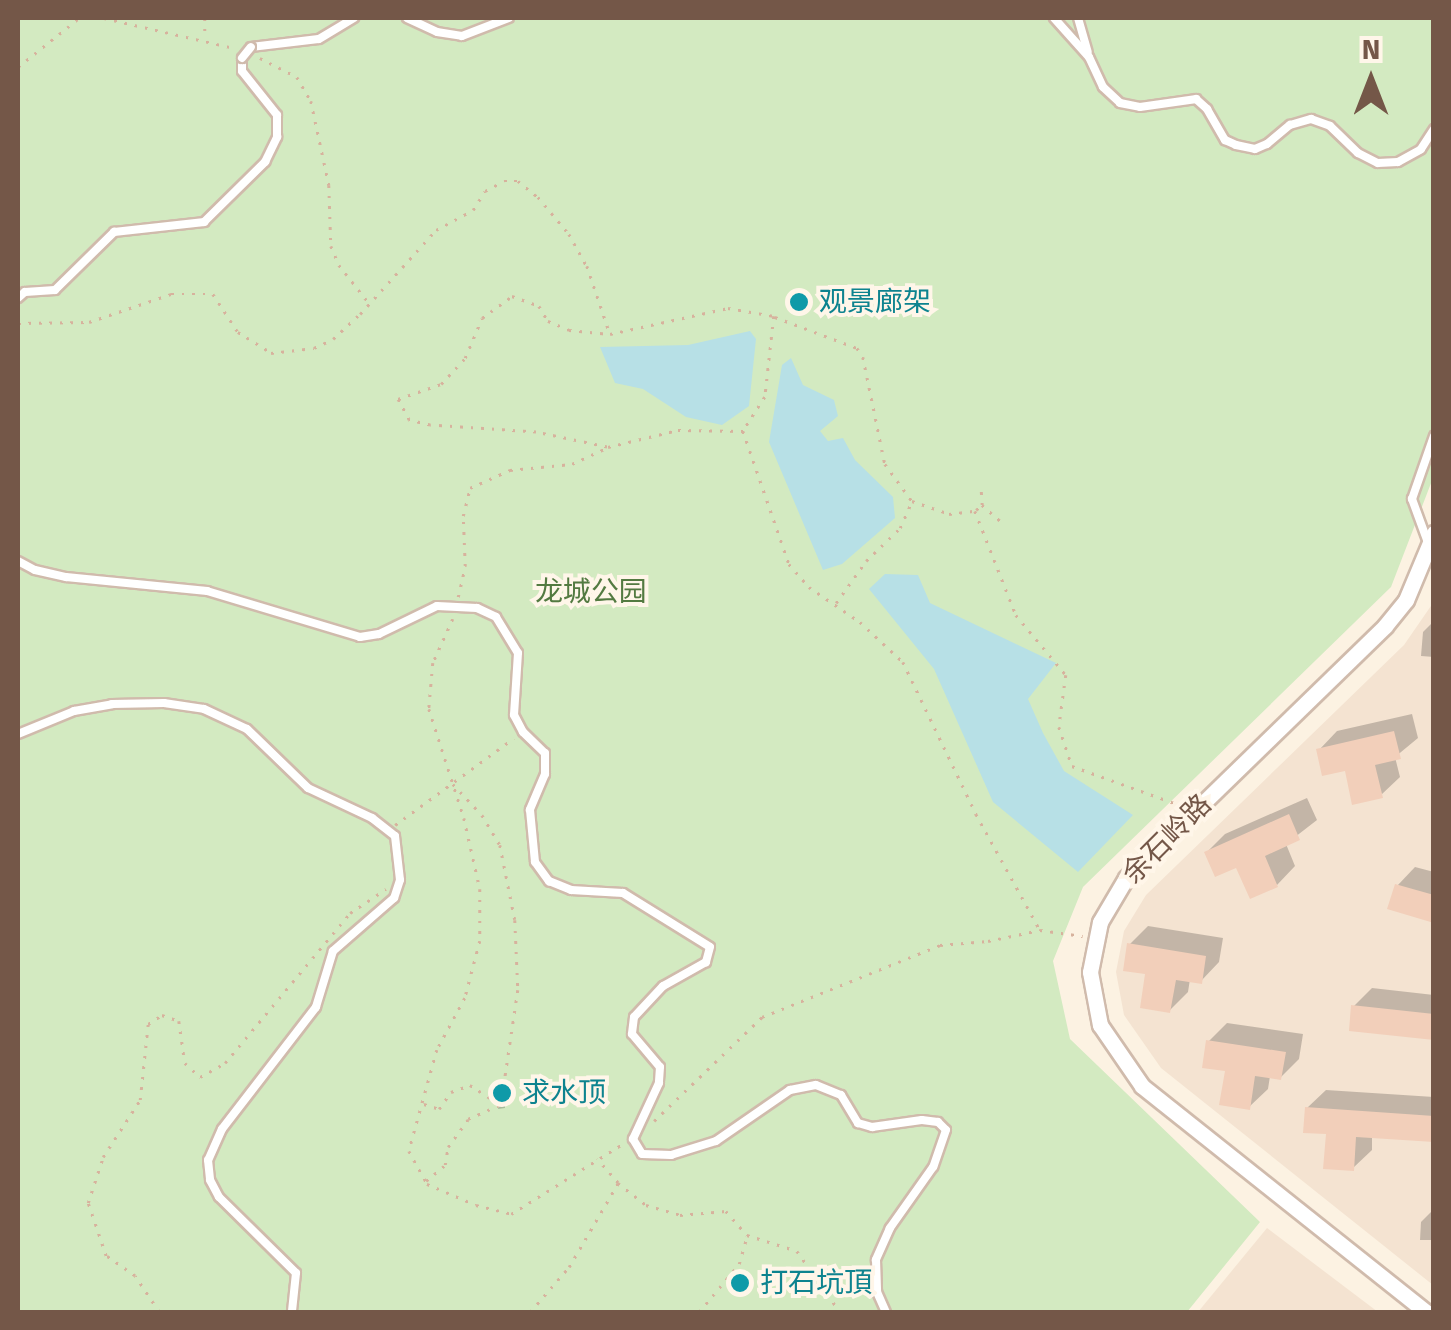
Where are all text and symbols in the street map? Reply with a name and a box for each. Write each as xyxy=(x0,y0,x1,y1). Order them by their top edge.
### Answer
north arrow xyxy=(1321,30,1421,130)
text: N xyxy=(1362,33,1380,66)
place label: 观景廊架 xyxy=(819,285,931,319)
marker: 观景廊架 xyxy=(788,291,810,313)
park label: 龙城公园 xyxy=(535,575,647,609)
street label: 余石岭路 xyxy=(1116,788,1218,890)
place label: 求水顶 xyxy=(522,1076,606,1110)
marker: 求水顶 xyxy=(491,1082,513,1104)
place label: 打石坑頂 xyxy=(760,1266,872,1300)
marker: 打石坑頂 xyxy=(729,1272,751,1294)

